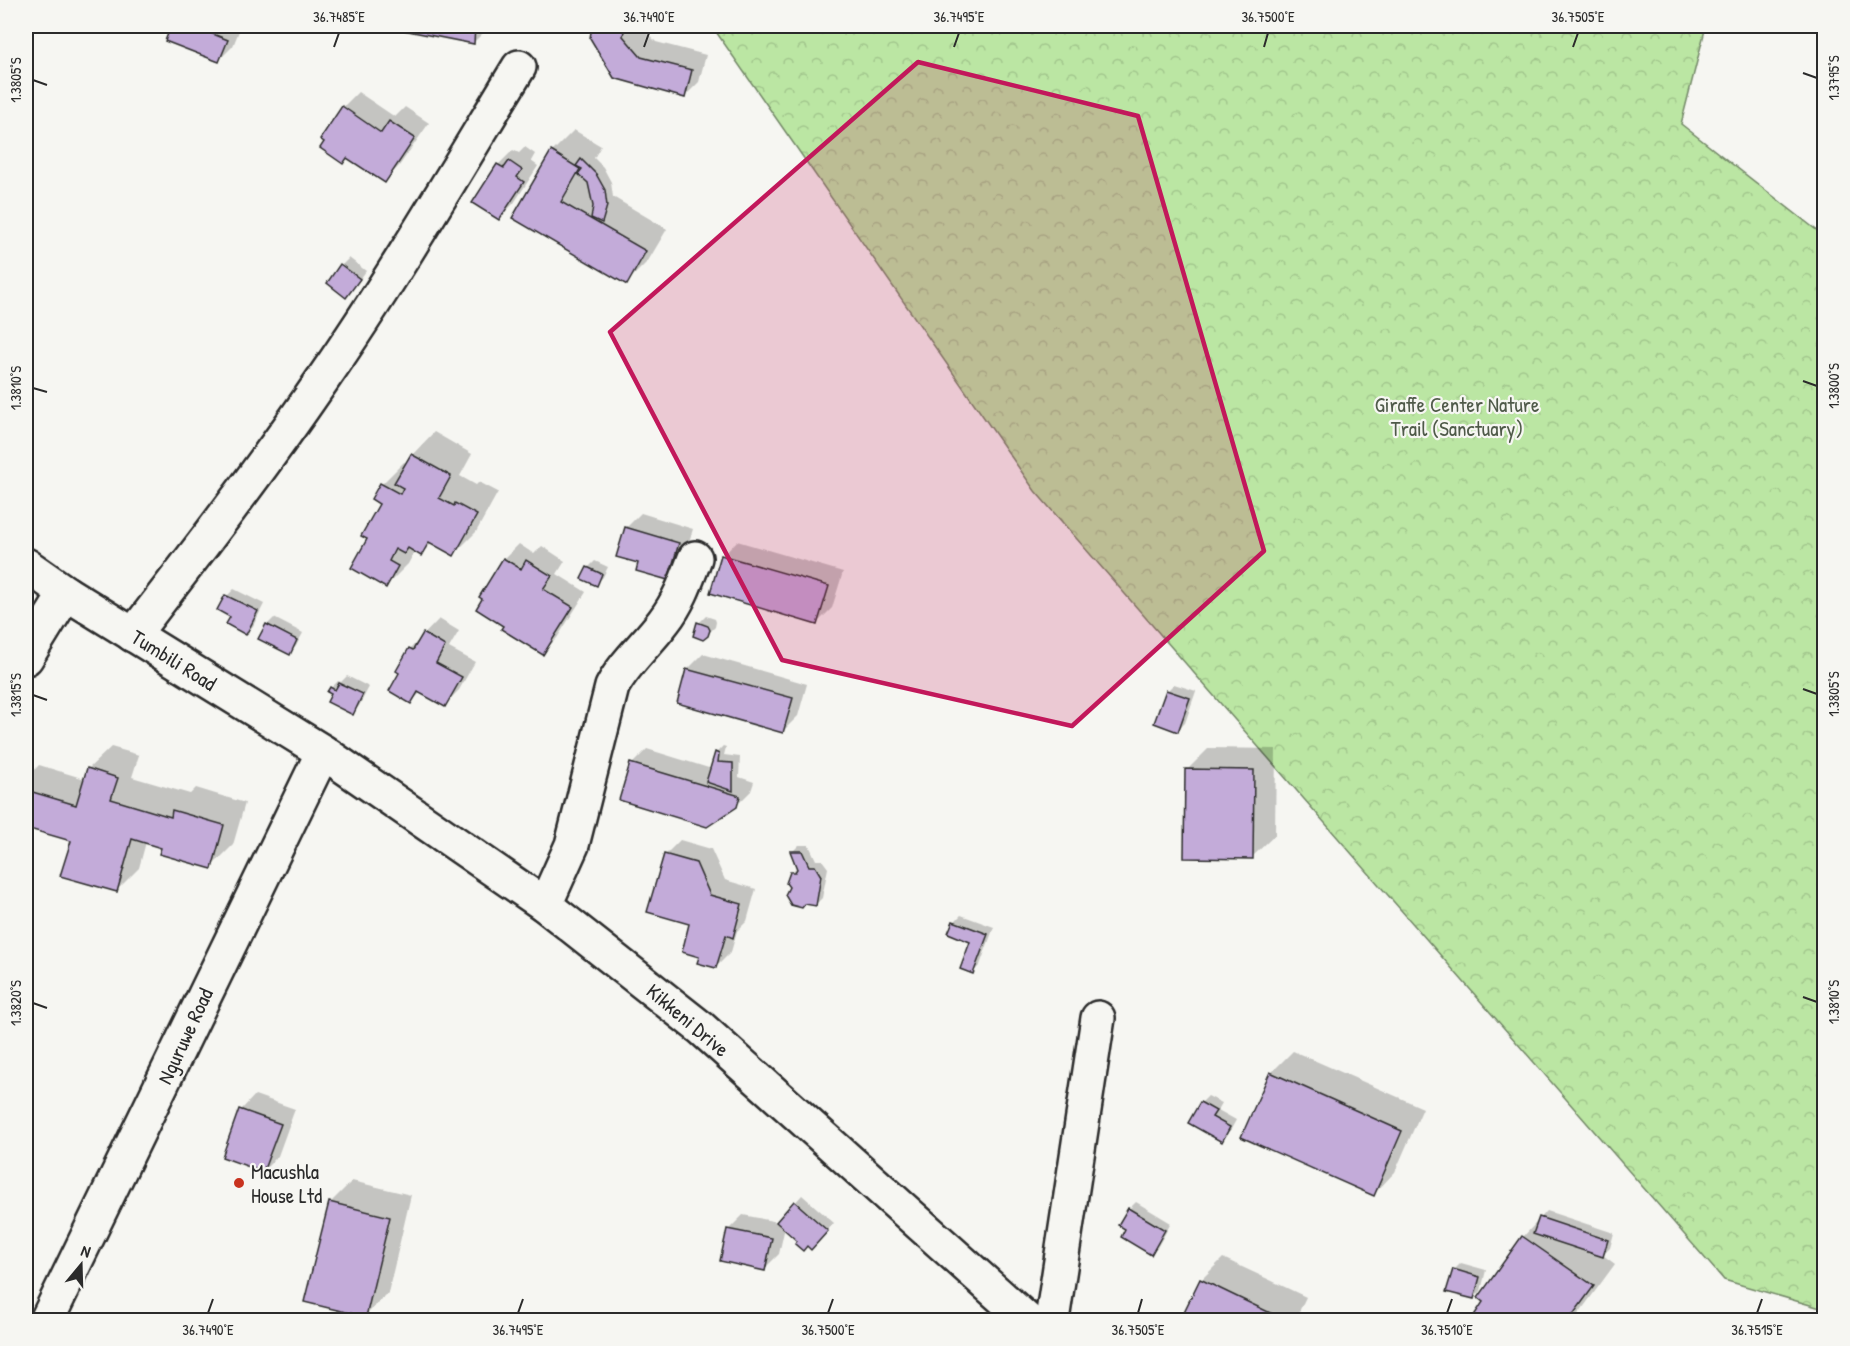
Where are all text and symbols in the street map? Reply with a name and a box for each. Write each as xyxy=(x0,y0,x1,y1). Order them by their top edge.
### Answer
text: 36.7485°E xyxy=(313,6,365,27)
text: 36.7490°E xyxy=(623,6,675,27)
text: 36.7495°E xyxy=(934,6,985,27)
text: 36.7500°E xyxy=(1241,6,1295,27)
text: 36.7505°E xyxy=(1552,6,1605,27)
text: 1.3795°S xyxy=(1823,55,1844,101)
text: 1.3805°S xyxy=(5,57,26,103)
text: 1.3800°S xyxy=(1823,363,1844,409)
text: 1.3810°S xyxy=(5,366,26,410)
park label: Giraffe Center Nature Trail (Sanctuary) xyxy=(1375,390,1539,443)
street label: Tumbili Road xyxy=(126,622,222,698)
text: 1.3805°S xyxy=(1823,671,1844,717)
text: 1.3815°S xyxy=(5,673,26,717)
street label: Kikkeni Drive xyxy=(640,977,736,1063)
text: 1.3820°S xyxy=(5,980,26,1026)
text: 1.3810°S xyxy=(1823,980,1844,1024)
street label: Nguruwe Road xyxy=(150,983,220,1089)
place label: Macushla House Ltd xyxy=(251,1157,322,1210)
marker: Macushla House Ltd xyxy=(232,1176,246,1190)
north arrow xyxy=(51,1235,111,1295)
text: N xyxy=(78,1239,94,1263)
text: 36.7490°E xyxy=(182,1319,234,1340)
text: 36.7495°E xyxy=(493,1319,544,1340)
text: 36.7500°E xyxy=(801,1319,855,1340)
text: 36.7505°E xyxy=(1112,1319,1165,1340)
text: 36.7510°E xyxy=(1421,1319,1473,1340)
text: 36.7515°E xyxy=(1731,1319,1783,1340)

